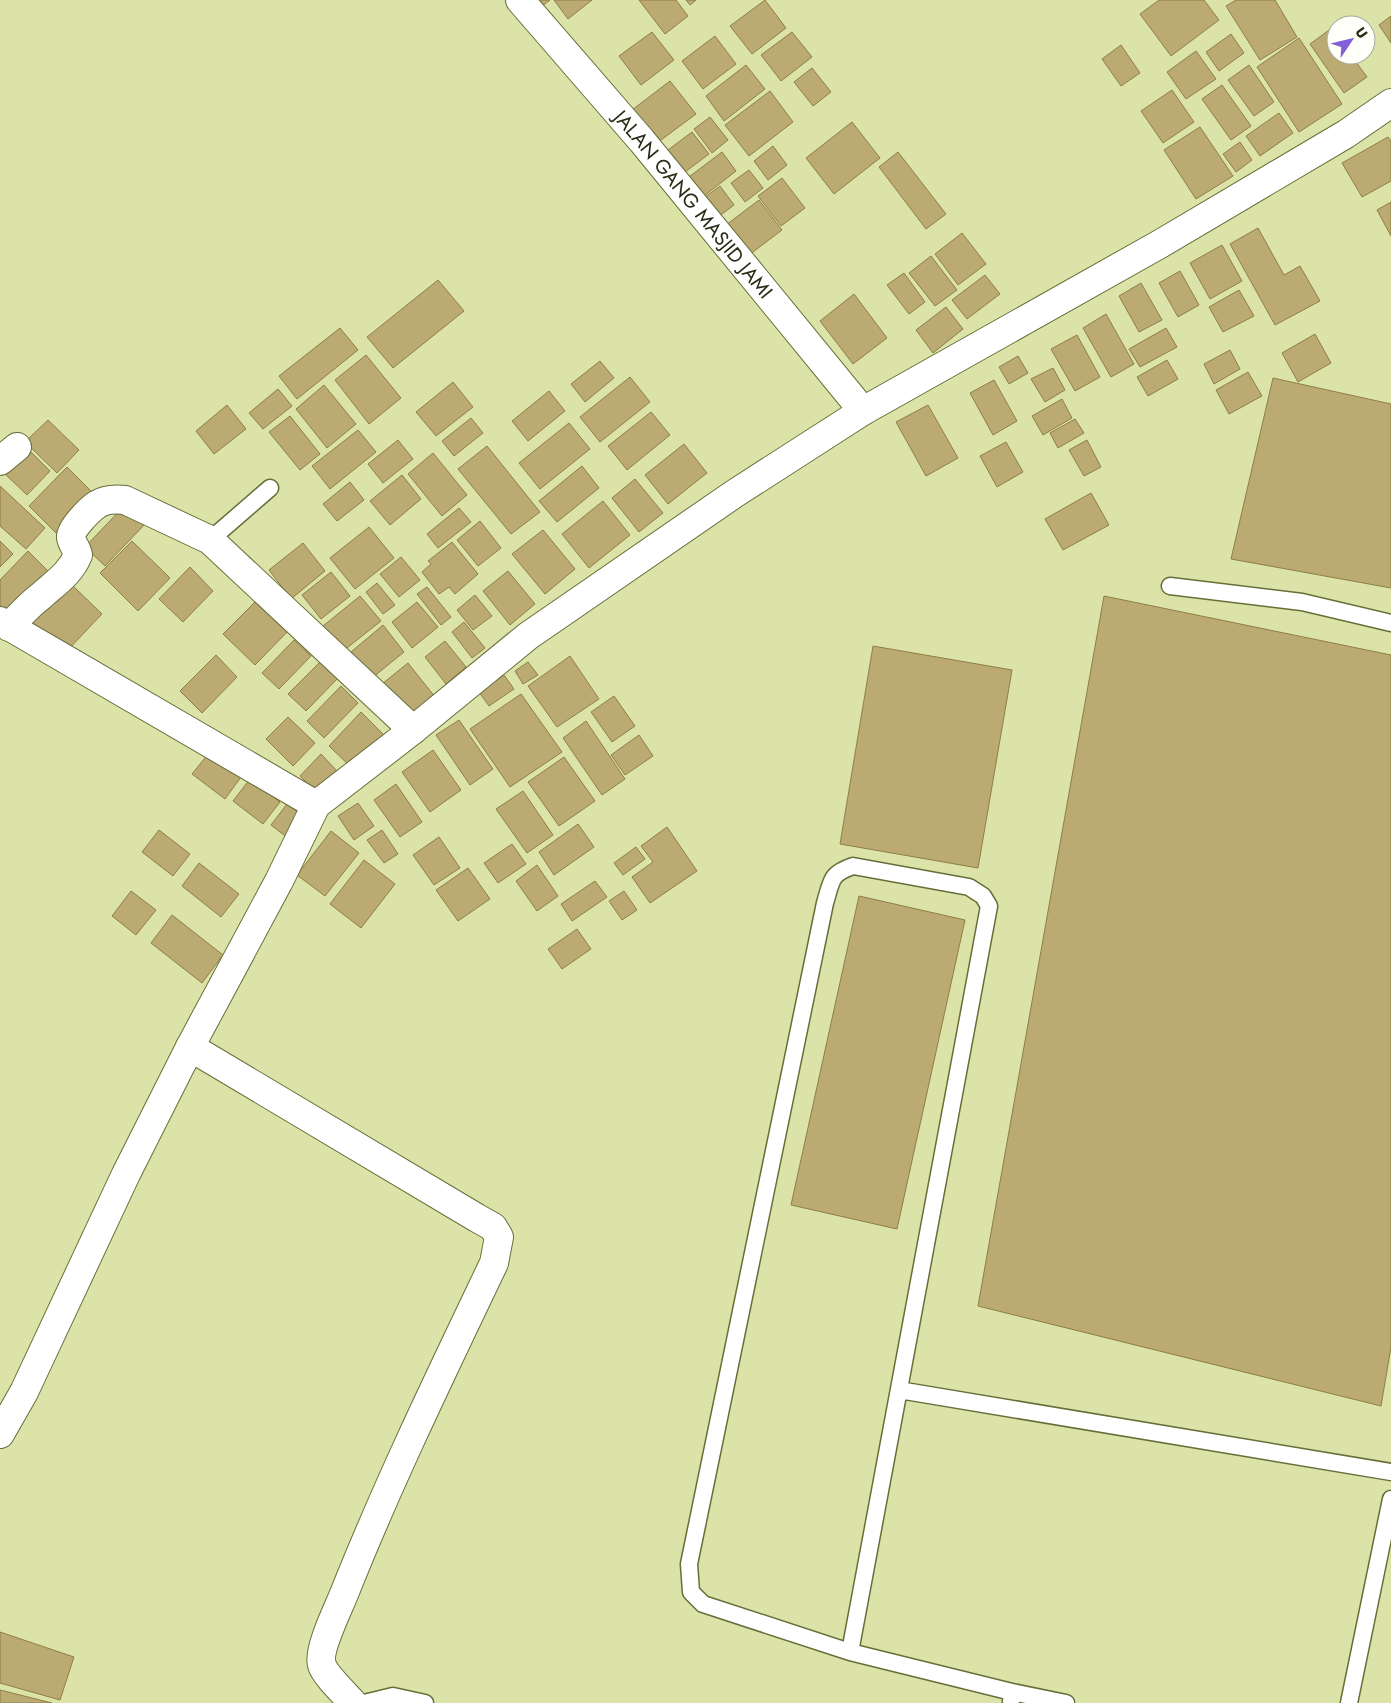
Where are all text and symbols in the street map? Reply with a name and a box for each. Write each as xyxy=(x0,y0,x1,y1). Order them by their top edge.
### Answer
north arrow xyxy=(1326,15,1376,65)
text: U xyxy=(1351,23,1373,42)
street label: JALAN GANG MASJID JAMI xyxy=(605,102,780,305)

